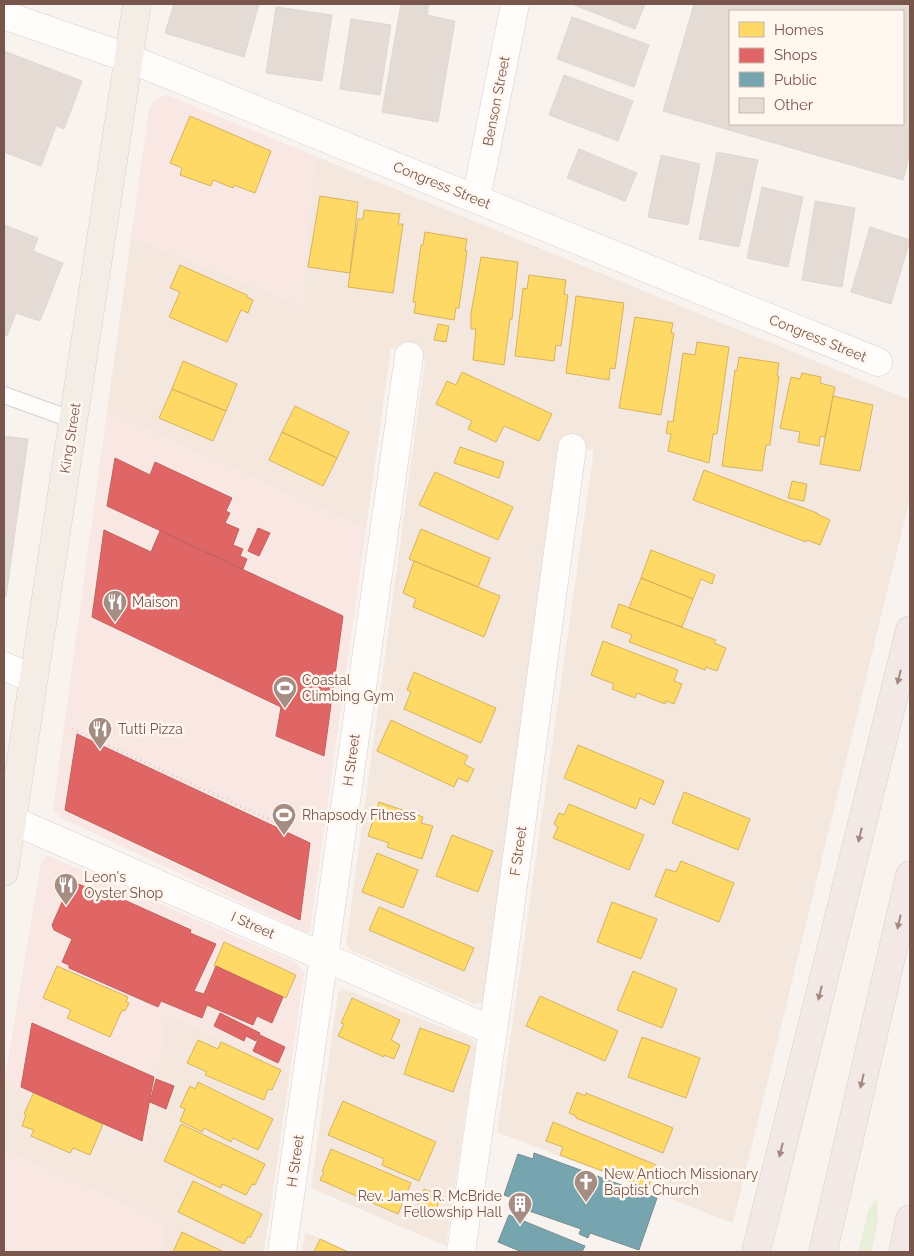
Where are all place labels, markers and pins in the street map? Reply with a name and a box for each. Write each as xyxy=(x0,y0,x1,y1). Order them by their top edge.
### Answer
restaurant icon: Maison xyxy=(102,589,128,623)
place label: Maison xyxy=(132,594,178,610)
place label: Coastal Climbing Gym xyxy=(302,672,394,704)
sports icon: Coastal Climbing Gym xyxy=(272,675,298,709)
restaurant icon: Tutti Pizza xyxy=(87,716,113,750)
place label: Tutti Pizza xyxy=(118,721,183,737)
sports icon: Rhapsody Fitness xyxy=(271,802,297,836)
place label: Rhapsody Fitness xyxy=(302,807,416,823)
place label: Leon's Oyster Shop xyxy=(84,869,164,901)
restaurant icon: Leon's Oyster Shop xyxy=(53,872,79,906)
place label: New Antioch Missionary Baptist Church xyxy=(604,1166,759,1198)
church icon: New Antioch Missionary Baptist Church xyxy=(573,1169,599,1203)
place label: Rev. James R. McBride Fellowship Hall xyxy=(358,1188,502,1220)
building icon: Rev. James R. McBride Fellowship Hall xyxy=(507,1191,533,1225)

